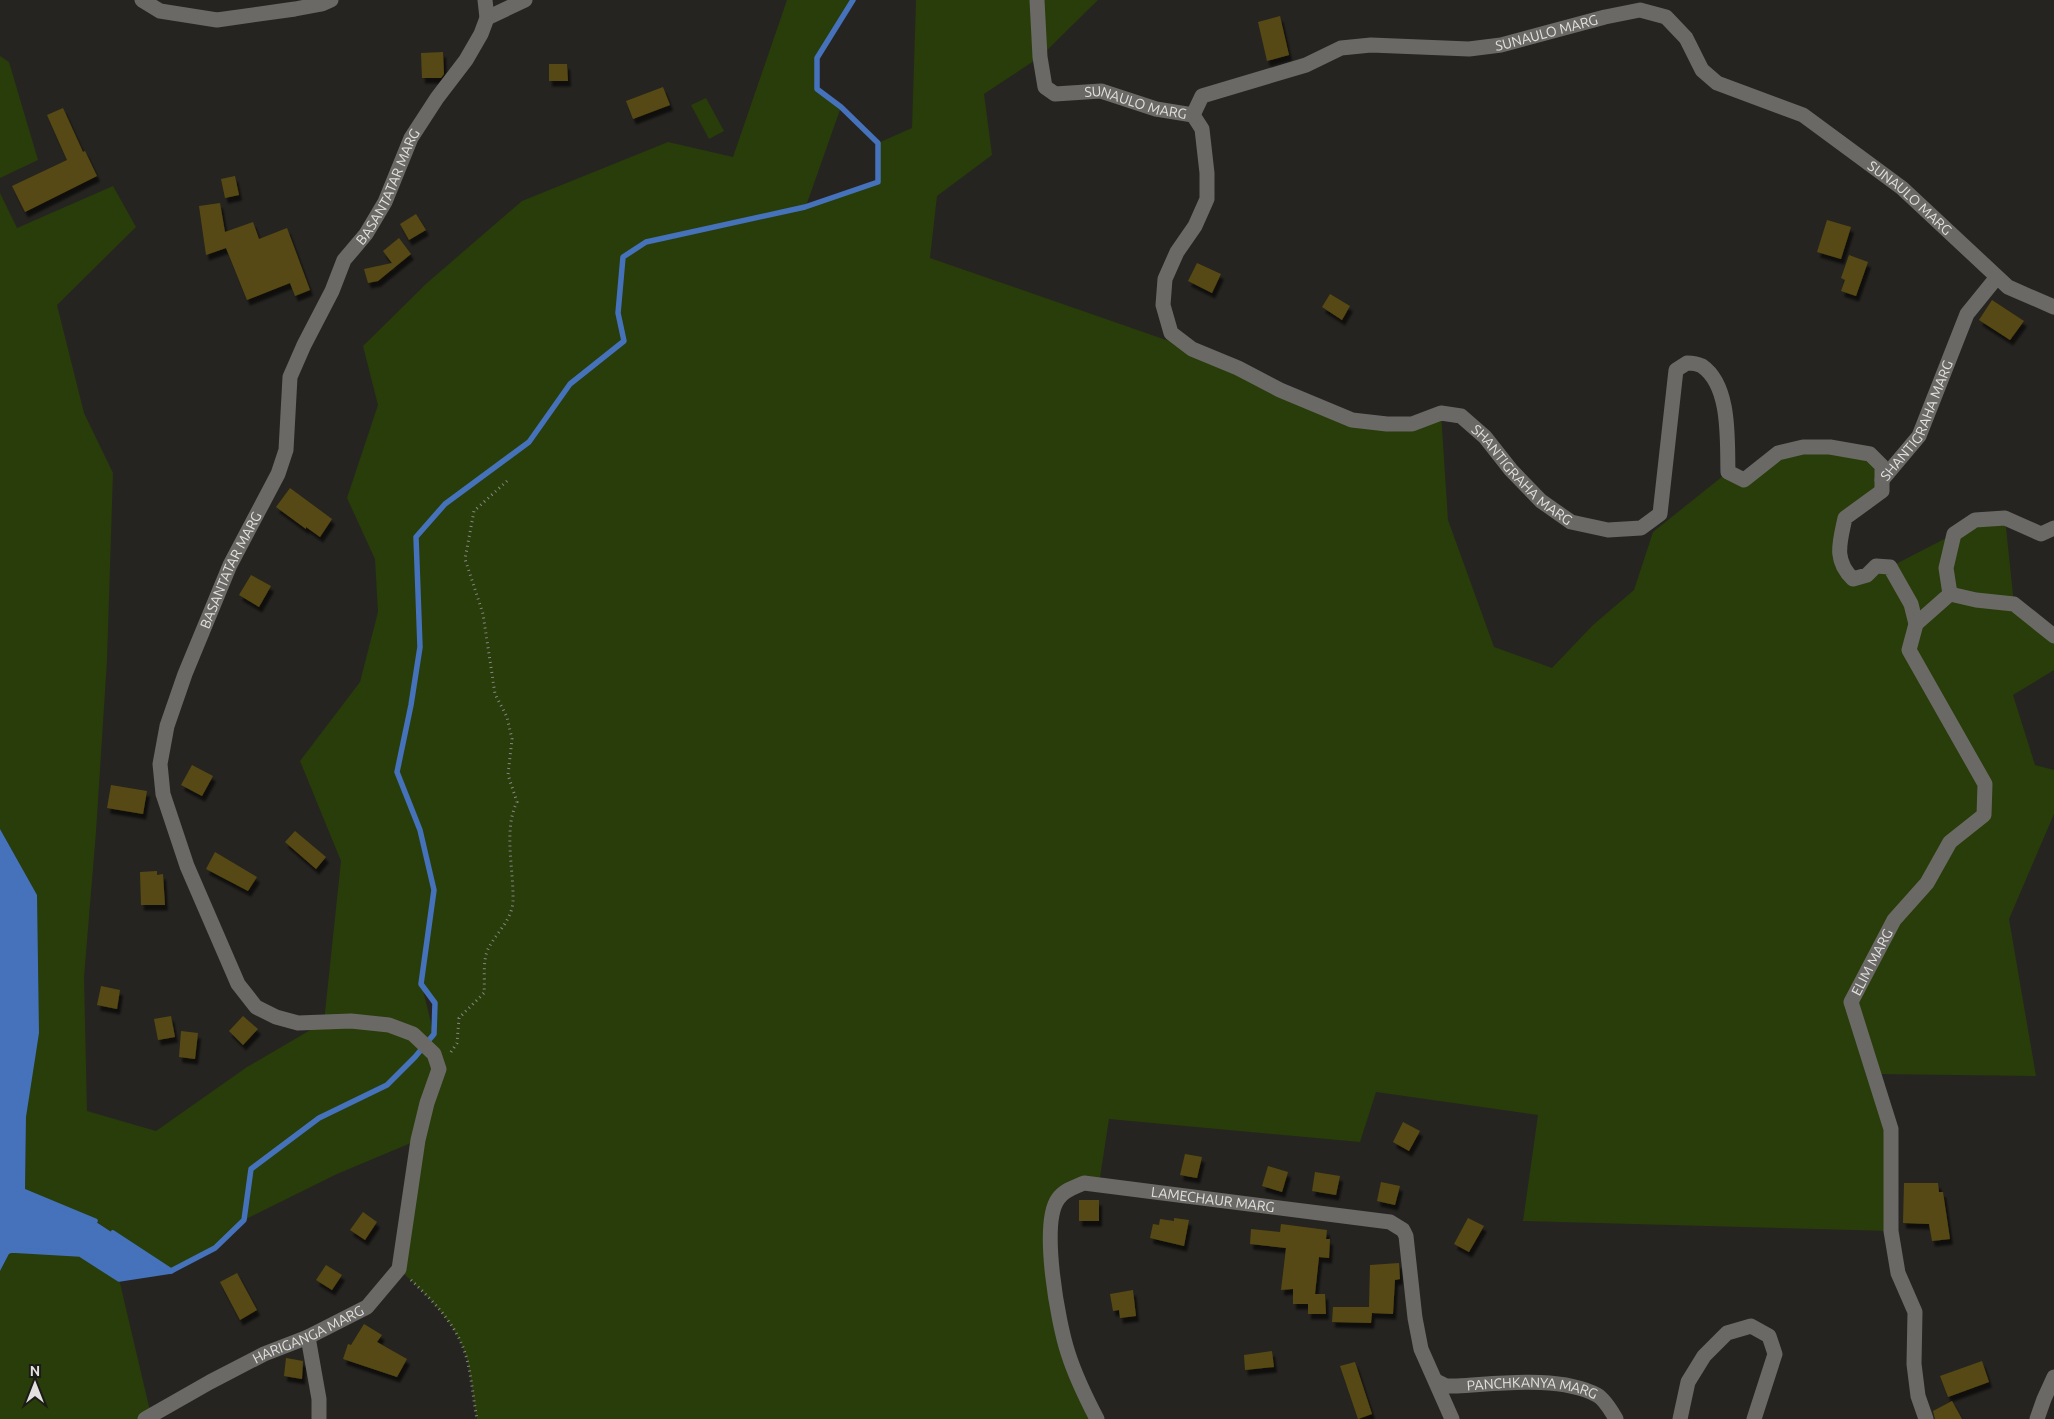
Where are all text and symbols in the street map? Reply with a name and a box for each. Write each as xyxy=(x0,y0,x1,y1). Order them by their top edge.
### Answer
street label: SUNAULO MARG xyxy=(1494,11,1599,54)
street label: SUNAULO MARG xyxy=(1084,83,1188,122)
street label: BASANTATAR MARG xyxy=(353,126,423,248)
street label: SUNAULO MARG xyxy=(1865,158,1955,238)
street label: SHANTIGRAHA MARG xyxy=(1877,358,1956,484)
street label: SHANTIGRAHA MARG xyxy=(1468,421,1575,528)
street label: BASANTATAR MARG xyxy=(197,509,265,631)
street label: ELIM MARG xyxy=(1848,926,1896,998)
street label: LAMECHAUR MARG xyxy=(1150,1184,1276,1215)
street label: HARIGANGA MARG xyxy=(250,1302,366,1367)
north arrow xyxy=(10,1359,60,1409)
text: N xyxy=(30,1363,40,1379)
street label: PANCHKANYA MARG xyxy=(1466,1374,1600,1402)

